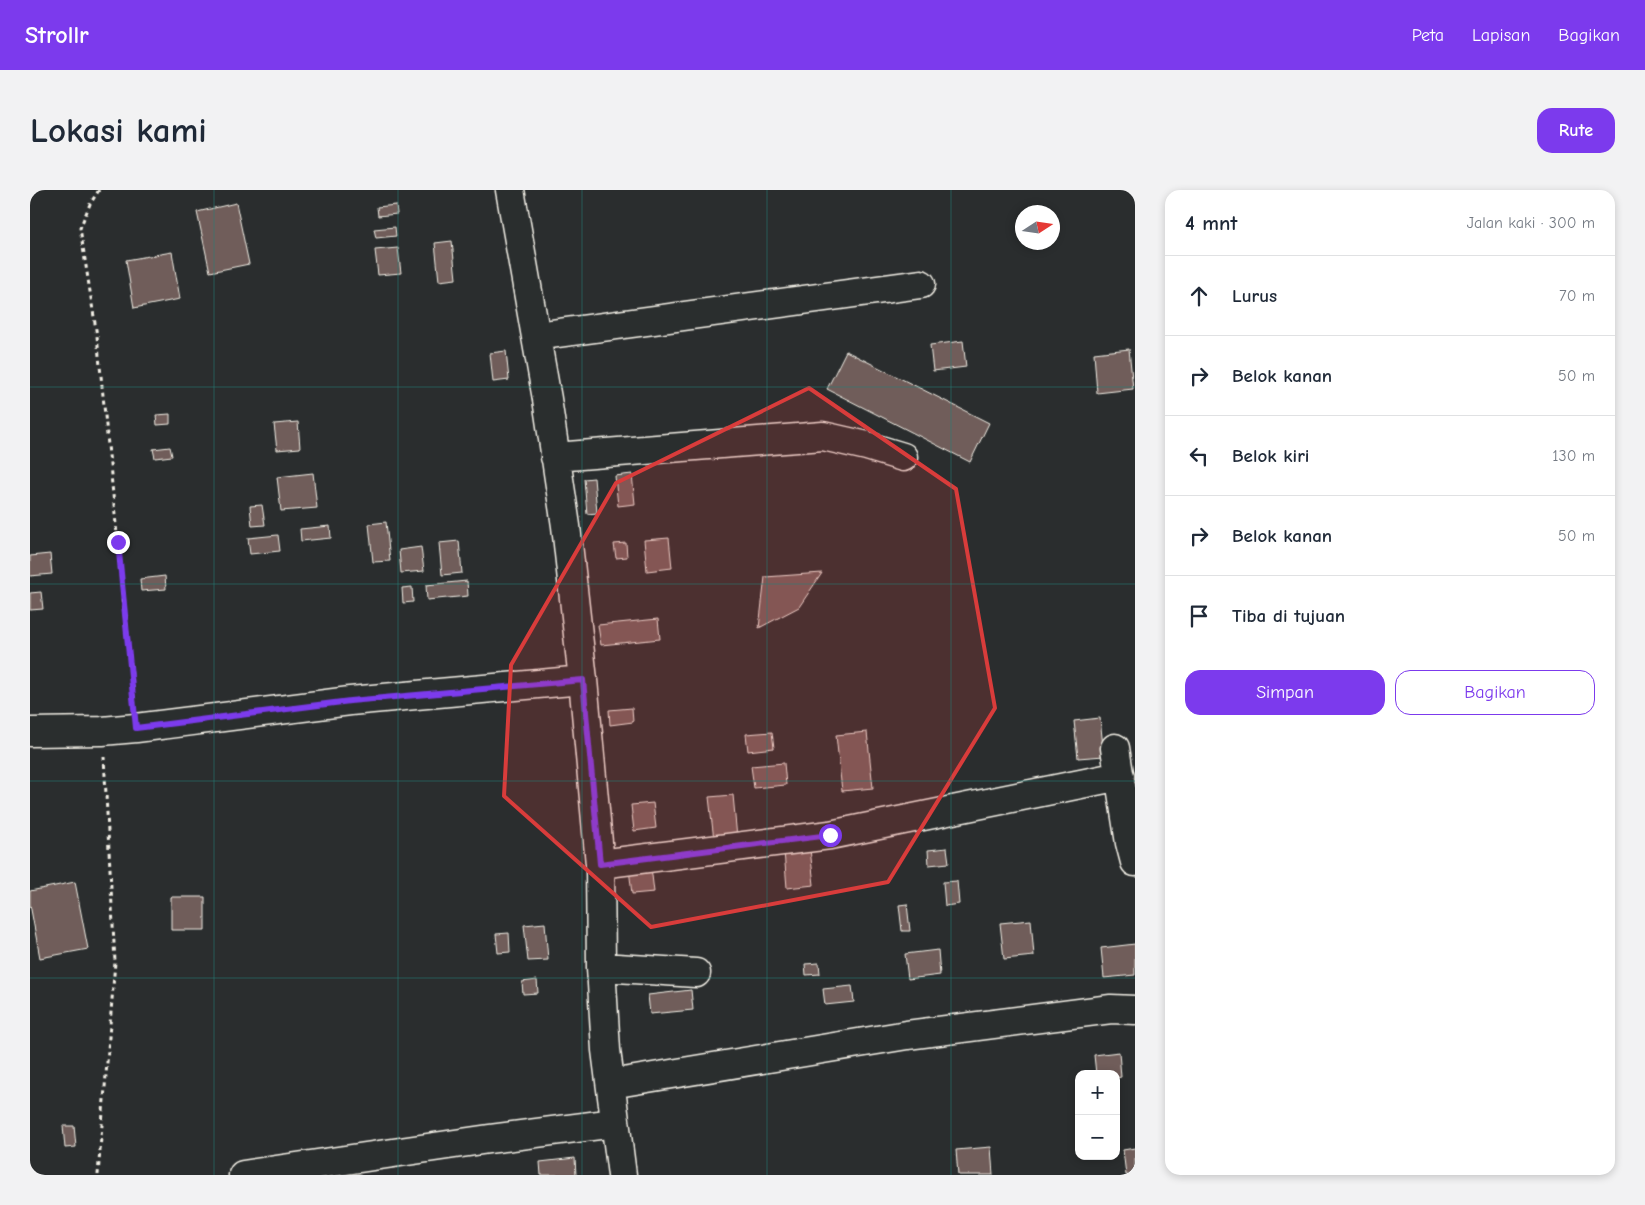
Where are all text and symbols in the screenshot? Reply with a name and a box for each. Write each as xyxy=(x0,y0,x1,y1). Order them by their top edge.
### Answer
text: Strollr xyxy=(25,21,89,49)
text: Peta xyxy=(1412,25,1444,46)
text: Lapisan xyxy=(1472,25,1530,46)
text: Bagikan xyxy=(1558,25,1620,46)
button: Rute xyxy=(1537,108,1615,153)
text: Lokasi kami xyxy=(30,110,207,151)
north arrow xyxy=(1015,205,1060,250)
text: 4 mnt xyxy=(1185,211,1237,235)
text: Jalan kaki · 300 m xyxy=(1467,214,1595,232)
icon: ahead xyxy=(1185,282,1213,310)
text: Lurus xyxy=(1232,285,1277,307)
text: 70 m xyxy=(1559,287,1595,305)
icon: right xyxy=(1185,362,1213,390)
text: Belok kanan xyxy=(1232,365,1332,387)
text: 50 m xyxy=(1558,367,1595,385)
icon: left xyxy=(1185,442,1213,470)
text: Belok kiri xyxy=(1232,445,1309,467)
text: 130 m xyxy=(1552,447,1595,465)
icon: right xyxy=(1185,522,1213,550)
text: Belok kanan xyxy=(1232,525,1332,547)
text: 50 m xyxy=(1558,527,1595,545)
route end xyxy=(107,531,130,554)
icon: arrive xyxy=(1185,602,1213,630)
text: Tiba di tujuan xyxy=(1232,605,1345,627)
button: Simpan xyxy=(1185,670,1385,715)
button: Bagikan xyxy=(1395,670,1595,715)
route start xyxy=(819,824,842,847)
map controls xyxy=(1075,1070,1120,1160)
button: + xyxy=(1075,1070,1120,1115)
button: − xyxy=(1075,1115,1120,1160)

